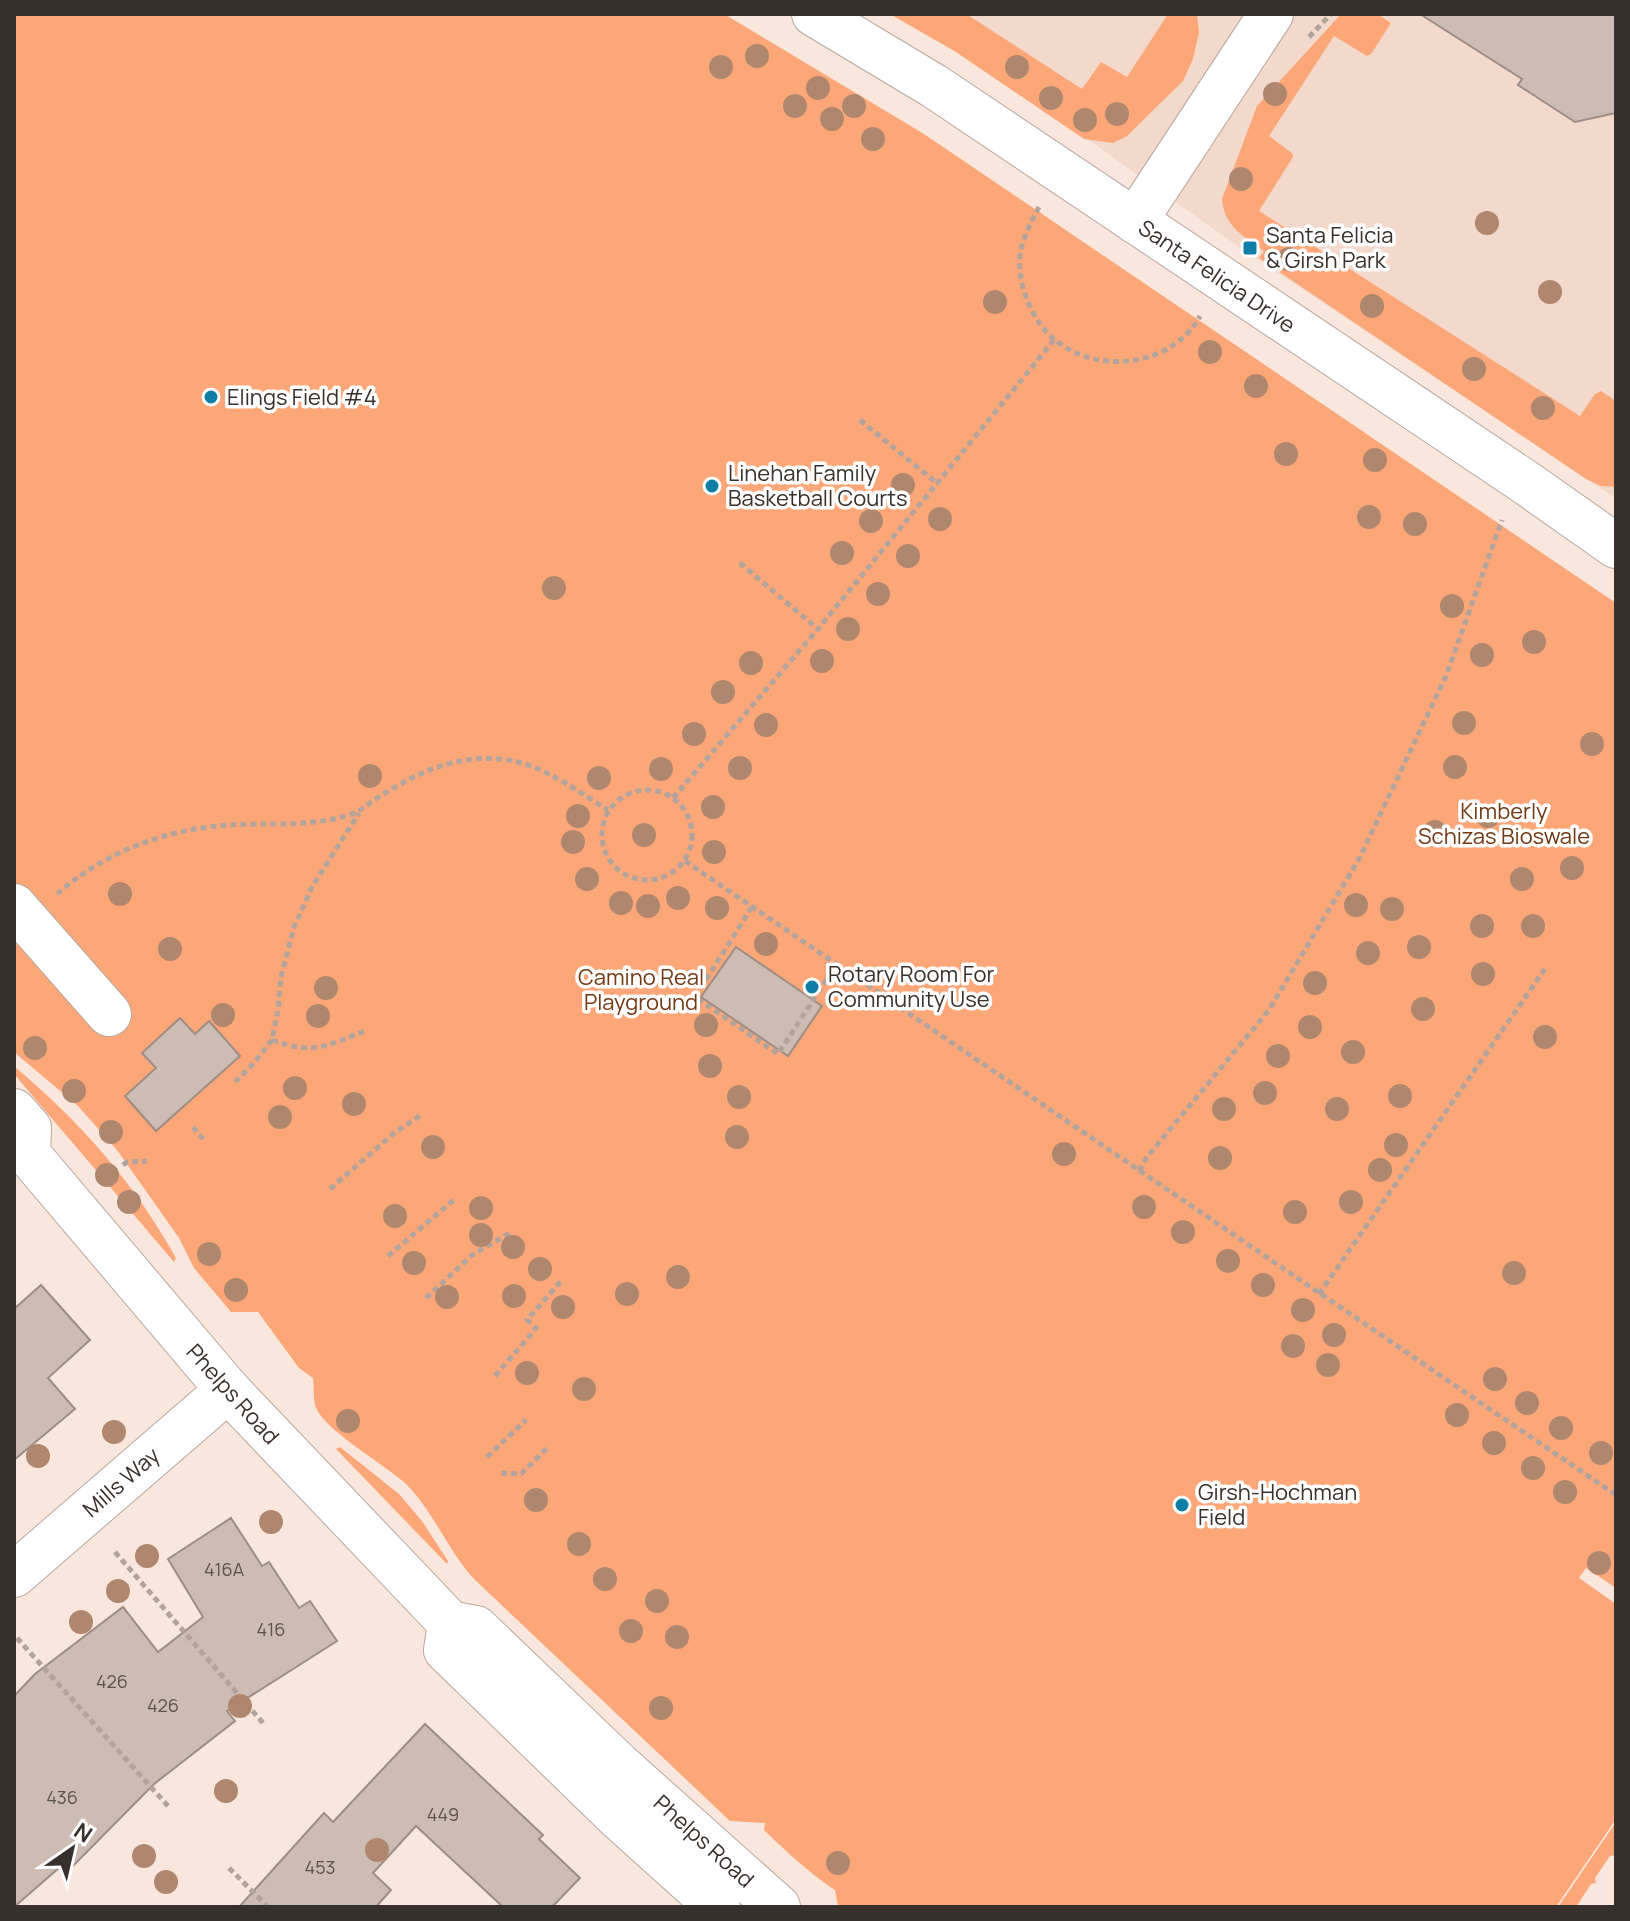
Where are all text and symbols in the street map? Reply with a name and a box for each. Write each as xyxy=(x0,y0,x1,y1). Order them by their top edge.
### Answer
street label: Santa Felicia Drive xyxy=(1133,212,1301,340)
place label: Santa Felicia & Girsh Park xyxy=(1266,220,1393,275)
marker: Santa Felicia & Girsh Park xyxy=(1241,239,1259,257)
place label: Elings Field #4 xyxy=(227,382,377,412)
marker: Elings Field #4 xyxy=(202,388,220,406)
place label: Linehan Family Basketball Courts xyxy=(728,458,908,513)
marker: Linehan Family Basketball Courts xyxy=(703,477,721,495)
park label: Kimberly Schizas Bioswale xyxy=(1418,796,1590,851)
place label: Rotary Room For Community Use xyxy=(828,959,994,1014)
park label: Camino Real Playground xyxy=(578,962,704,1017)
marker: Rotary Room For Community Use xyxy=(803,978,821,996)
street label: Phelps Road xyxy=(180,1337,286,1451)
street label: Mills Way xyxy=(76,1440,166,1524)
place label: Girsh-Hochman Field xyxy=(1198,1477,1357,1532)
marker: Girsh-Hochman Field xyxy=(1173,1496,1191,1514)
house number: 416A xyxy=(204,1557,245,1581)
house number: 416 xyxy=(257,1617,285,1641)
house number: 426 xyxy=(96,1669,128,1693)
house number: 426 xyxy=(147,1693,179,1717)
house number: 436 xyxy=(46,1785,78,1809)
street label: Phelps Road xyxy=(647,1788,761,1894)
house number: 449 xyxy=(427,1802,459,1826)
north arrow xyxy=(32,1809,112,1889)
text: N xyxy=(68,1816,98,1849)
house number: 453 xyxy=(305,1855,335,1879)

